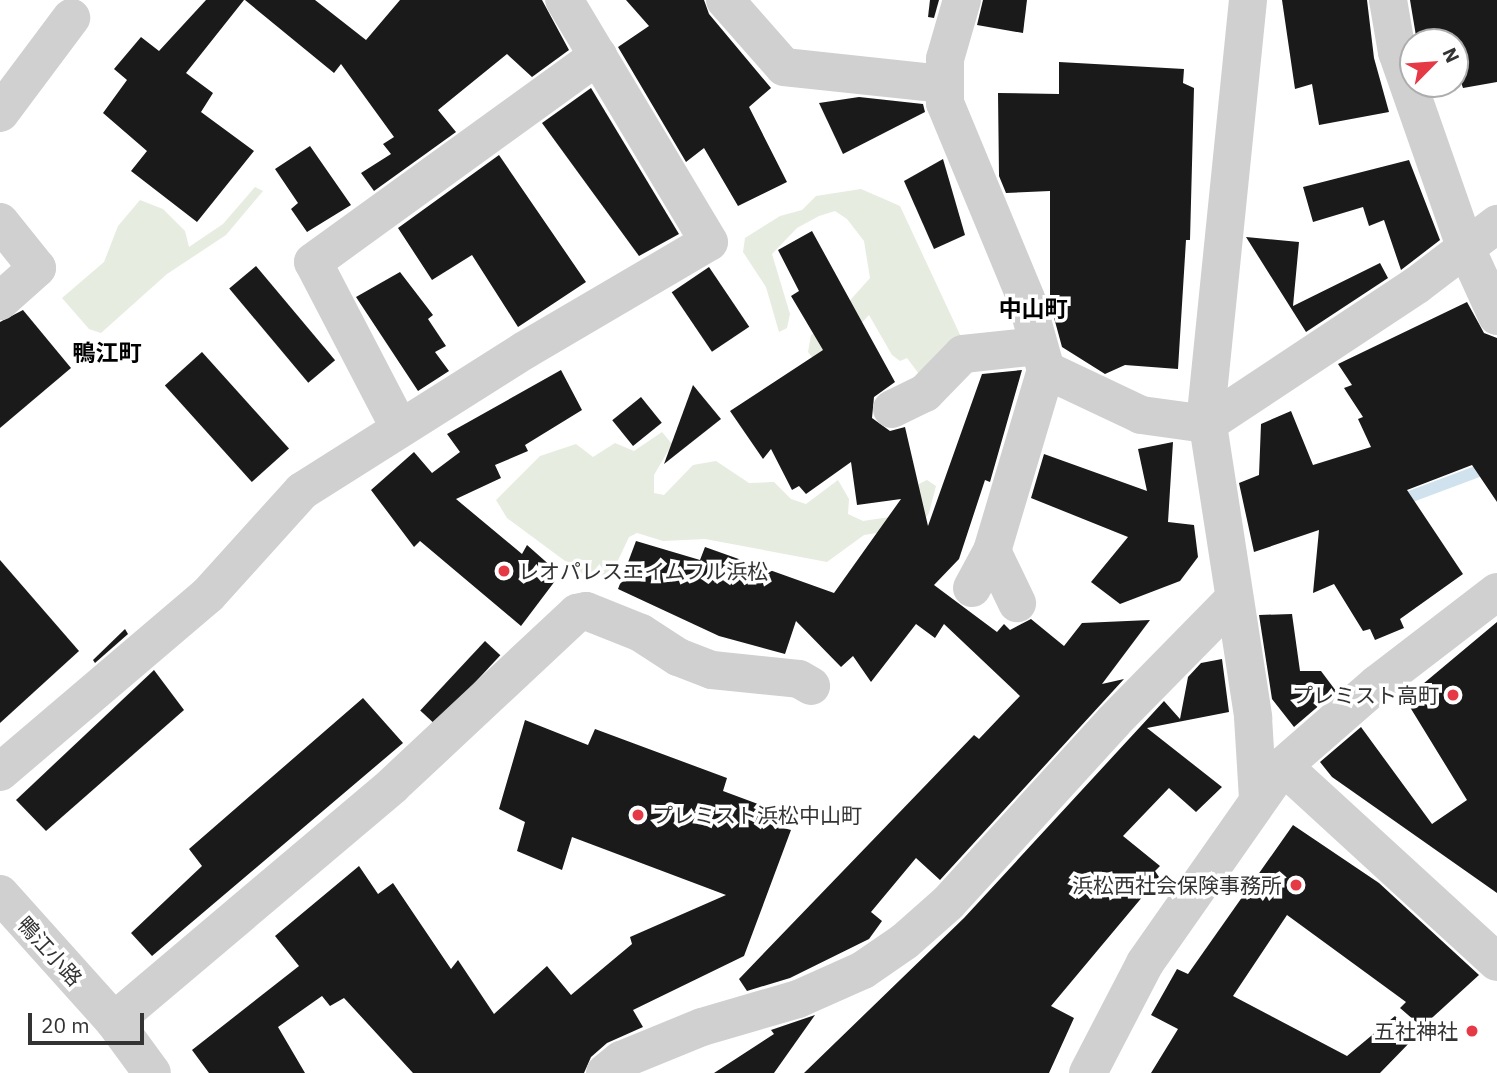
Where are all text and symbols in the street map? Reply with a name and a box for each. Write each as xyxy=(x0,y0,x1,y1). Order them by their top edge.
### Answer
north arrow xyxy=(1399,28,1469,98)
text: N xyxy=(1437,44,1465,66)
district label: 中山町 xyxy=(999,294,1067,322)
district label: 鴨江町 xyxy=(73,338,141,366)
place label: レオパレスエイムフル浜松 xyxy=(518,558,770,584)
marker: レオパレスエイムフル浜松 xyxy=(496,563,512,579)
place label: プレミスト高町 xyxy=(1292,682,1439,708)
marker: プレミスト高町 xyxy=(1445,687,1461,703)
place label: プレミスト浜松中山町 xyxy=(652,802,862,828)
marker: プレミスト浜松中山町 xyxy=(630,807,646,823)
place label: 浜松西社会保険事務所 xyxy=(1072,872,1282,898)
marker: 浜松西社会保険事務所 xyxy=(1288,877,1304,893)
street label: 鴨江小路 xyxy=(13,911,87,991)
scale bar xyxy=(32,1000,147,1044)
text: 20 m xyxy=(41,1011,90,1039)
place label: 五社神社 xyxy=(1374,1018,1458,1044)
marker: 五社神社 xyxy=(1464,1023,1480,1039)

